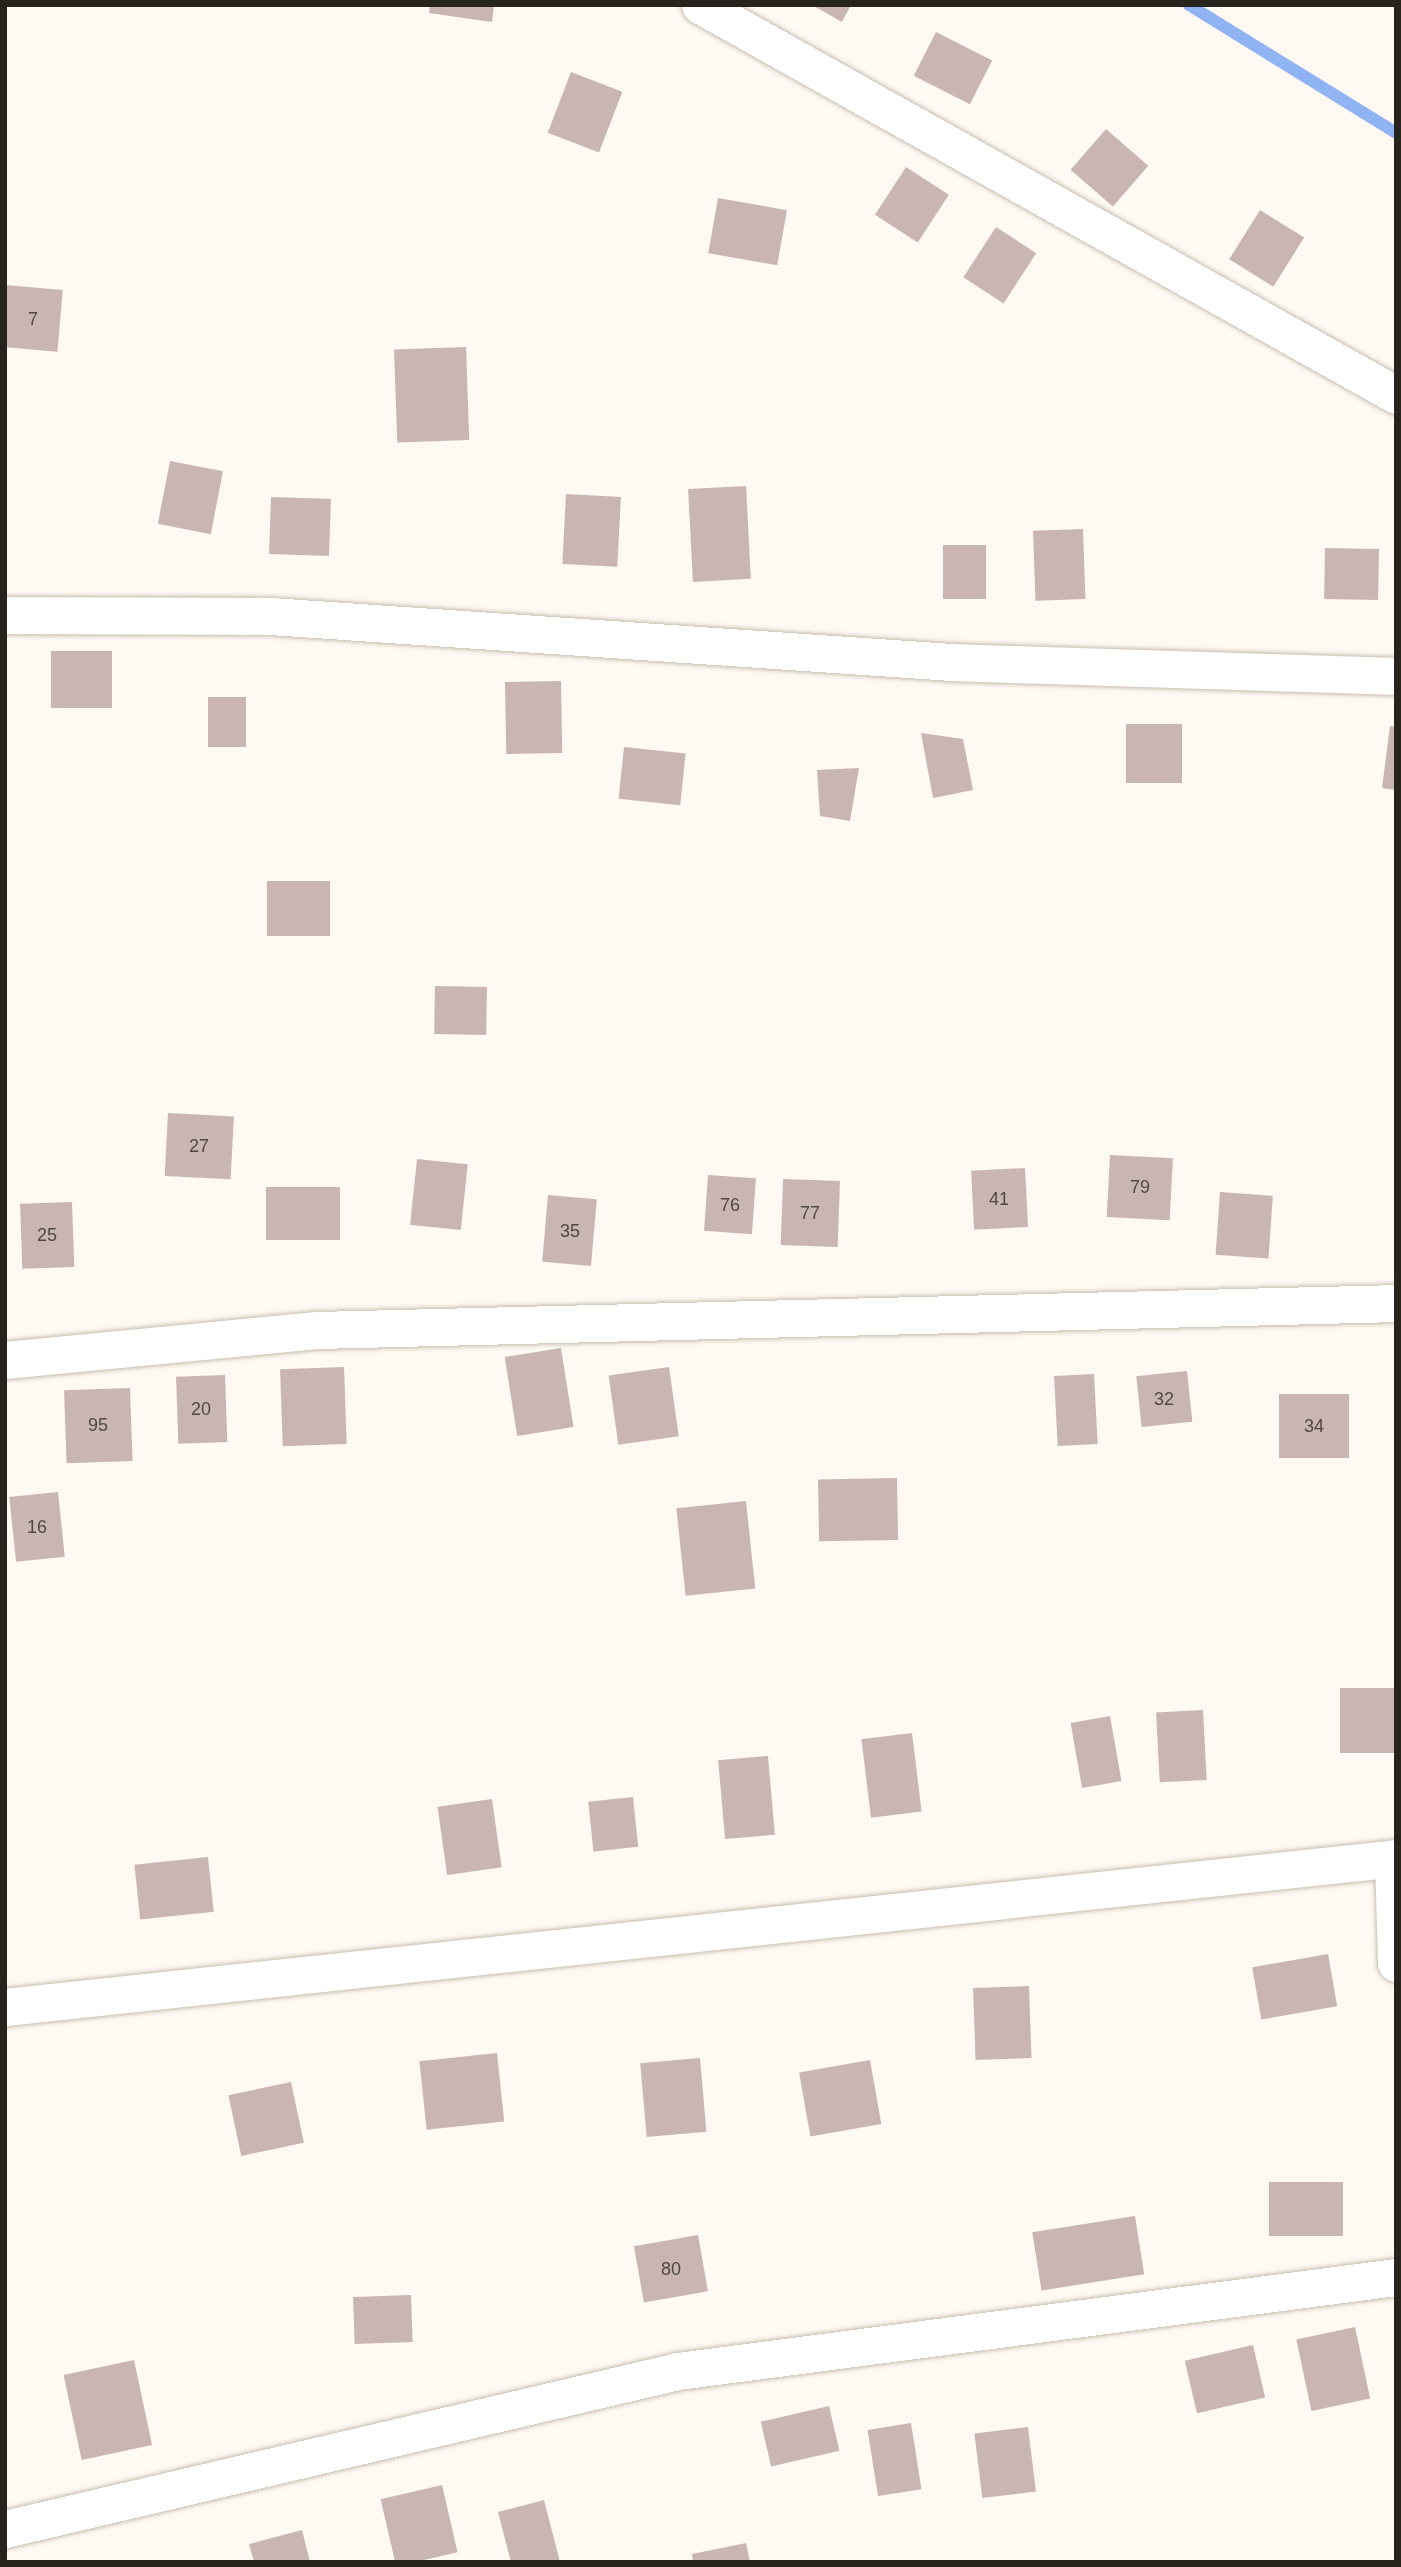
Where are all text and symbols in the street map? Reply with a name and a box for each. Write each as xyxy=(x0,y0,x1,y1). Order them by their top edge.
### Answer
house number: 7 xyxy=(28,308,38,330)
house number: 27 xyxy=(189,1135,209,1157)
house number: 79 xyxy=(1130,1176,1150,1198)
house number: 41 xyxy=(989,1188,1009,1210)
house number: 76 xyxy=(720,1194,740,1216)
house number: 77 xyxy=(800,1202,820,1224)
house number: 35 xyxy=(560,1220,580,1242)
house number: 25 xyxy=(37,1224,57,1246)
house number: 32 xyxy=(1154,1388,1174,1410)
house number: 20 xyxy=(191,1398,211,1420)
house number: 95 xyxy=(88,1414,108,1436)
house number: 34 xyxy=(1304,1415,1324,1437)
house number: 16 xyxy=(27,1516,47,1538)
house number: 80 xyxy=(661,2258,681,2280)

